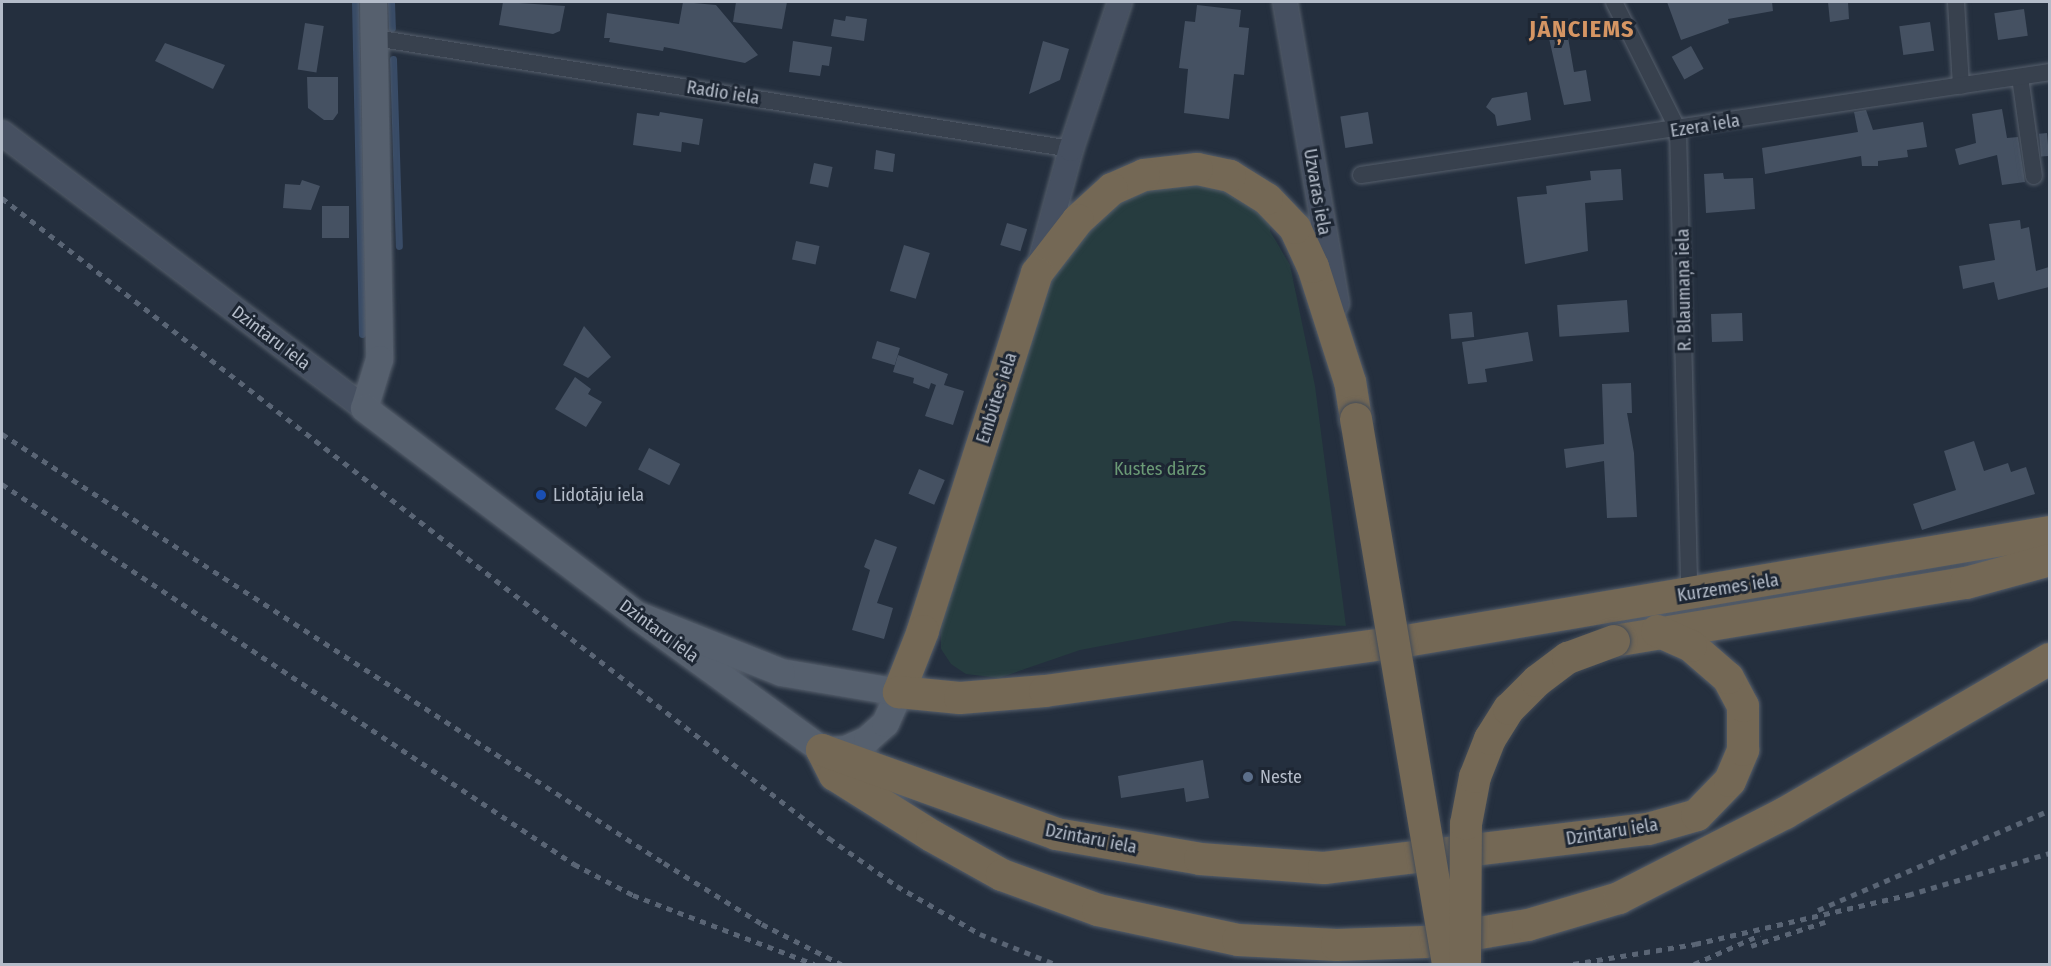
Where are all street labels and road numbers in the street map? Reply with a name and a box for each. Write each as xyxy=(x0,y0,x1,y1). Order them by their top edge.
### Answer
street label: Radio iela xyxy=(685,77,761,109)
street label: Ezera iela xyxy=(1669,110,1741,142)
street label: Uzvaras iela xyxy=(1299,147,1335,237)
street label: R. Blaumaņa iela xyxy=(1672,228,1696,352)
street label: Dzintaru iela xyxy=(227,301,315,375)
street label: Embūtes iela xyxy=(972,350,1022,446)
street label: Kurzemes iela xyxy=(1676,569,1780,607)
street label: Dzintaru iela xyxy=(615,595,703,667)
street label: Dzintaru iela xyxy=(1564,814,1660,850)
street label: Dzintaru iela xyxy=(1043,820,1139,858)

